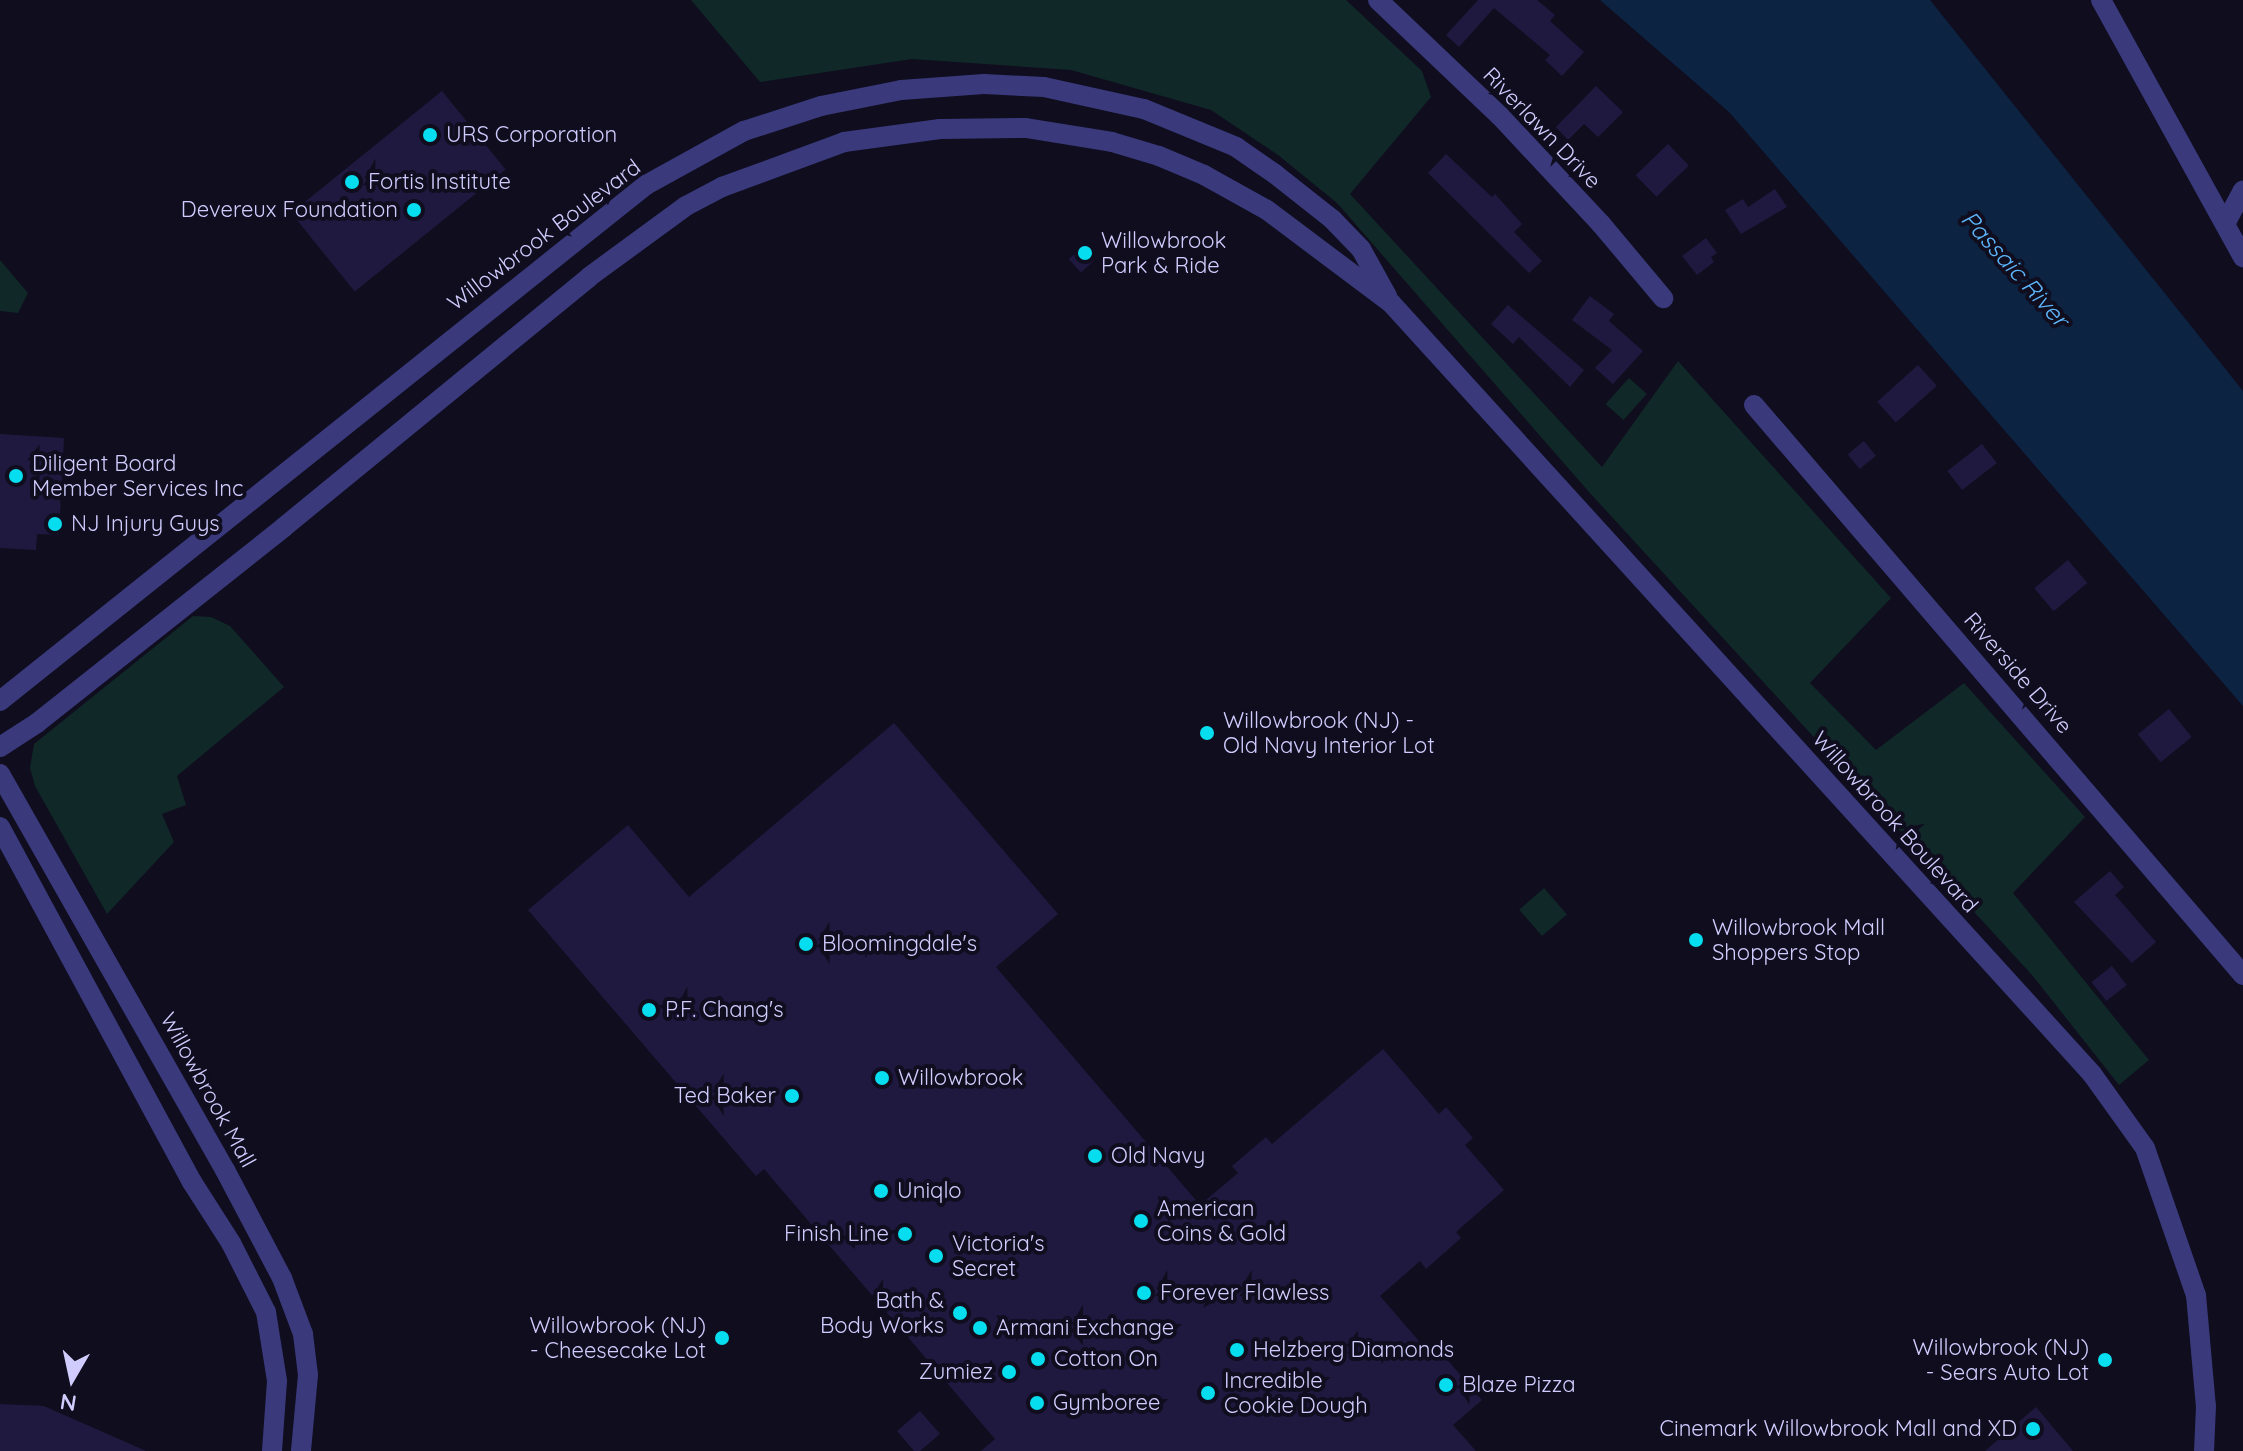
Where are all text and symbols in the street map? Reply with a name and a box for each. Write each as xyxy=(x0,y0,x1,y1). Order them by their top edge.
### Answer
street label: Riverlawn Drive xyxy=(1478,62,1606,194)
place label: URS Corporation xyxy=(446,122,617,148)
marker: URS Corporation xyxy=(421,126,439,144)
street label: Willowbrook Boulevard xyxy=(442,154,646,316)
place label: Fortis Institute xyxy=(368,169,511,195)
marker: Fortis Institute xyxy=(343,173,361,191)
place label: Devereux Foundation xyxy=(181,197,398,223)
marker: Devereux Foundation xyxy=(405,201,423,219)
water label: Passaic River xyxy=(1955,205,2075,333)
place label: Willowbrook Park & Ride xyxy=(1101,227,1226,278)
marker: Willowbrook Park & Ride xyxy=(1076,244,1094,262)
place label: Diligent Board Member Services Inc xyxy=(32,450,243,502)
marker: Diligent Board Member Services Inc xyxy=(7,467,25,485)
place label: NJ Injury Guys xyxy=(71,511,220,537)
marker: NJ Injury Guys xyxy=(46,515,64,533)
street label: Riverside Drive xyxy=(1958,607,2078,739)
place label: Willowbrook (NJ) - Old Navy Interior Lot xyxy=(1223,707,1435,758)
marker: Willowbrook (NJ) - Old Navy Interior Lot xyxy=(1198,724,1216,742)
street label: Willowbrook Boulevard xyxy=(1807,726,1983,918)
place label: Willowbrook Mall Shoppers Stop xyxy=(1712,914,1885,966)
place label: Bloomingdale's xyxy=(822,931,977,957)
marker: Willowbrook Mall Shoppers Stop xyxy=(1687,931,1705,949)
marker: Bloomingdale's xyxy=(797,935,815,953)
place label: P.F. Chang's xyxy=(665,997,784,1023)
marker: P.F. Chang's xyxy=(640,1001,658,1019)
street label: Willowbrook Mall xyxy=(155,1008,261,1172)
place label: Willowbrook xyxy=(898,1065,1023,1091)
marker: Willowbrook xyxy=(873,1069,891,1087)
place label: Ted Baker xyxy=(674,1083,776,1109)
marker: Ted Baker xyxy=(783,1087,801,1105)
place label: Old Navy xyxy=(1111,1143,1205,1169)
marker: Old Navy xyxy=(1086,1147,1104,1165)
place label: Uniqlo xyxy=(897,1178,962,1204)
marker: Uniqlo xyxy=(872,1182,890,1200)
place label: American Coins & Gold xyxy=(1157,1195,1286,1246)
marker: American Coins & Gold xyxy=(1132,1212,1150,1230)
place label: Finish Line xyxy=(784,1221,889,1247)
marker: Finish Line xyxy=(896,1225,914,1243)
place label: Victoria's Secret xyxy=(952,1230,1044,1282)
marker: Victoria's Secret xyxy=(927,1247,945,1265)
place label: Forever Flawless xyxy=(1160,1280,1329,1306)
marker: Forever Flawless xyxy=(1135,1284,1153,1302)
place label: Bath & Body Works xyxy=(820,1287,944,1338)
marker: Bath & Body Works xyxy=(951,1304,969,1322)
place label: Willowbrook (NJ) - Cheesecake Lot xyxy=(530,1312,706,1364)
place label: Armani Exchange xyxy=(996,1315,1174,1341)
marker: Armani Exchange xyxy=(971,1319,989,1337)
marker: Willowbrook (NJ) - Cheesecake Lot xyxy=(713,1329,731,1347)
place label: Willowbrook (NJ) - Sears Auto Lot xyxy=(1913,1334,2089,1386)
place label: Helzberg Diamonds xyxy=(1253,1337,1454,1363)
north arrow xyxy=(32,1339,112,1419)
marker: Helzberg Diamonds xyxy=(1228,1341,1246,1359)
place label: Cotton On xyxy=(1054,1346,1158,1372)
marker: Cotton On xyxy=(1029,1350,1047,1368)
marker: Willowbrook (NJ) - Sears Auto Lot xyxy=(2096,1351,2114,1369)
place label: Zumiez xyxy=(919,1359,993,1385)
marker: Zumiez xyxy=(1000,1363,1018,1381)
place label: Incredible Cookie Dough xyxy=(1224,1367,1368,1418)
place label: Blaze Pizza xyxy=(1462,1372,1576,1398)
marker: Blaze Pizza xyxy=(1437,1376,1455,1394)
marker: Incredible Cookie Dough xyxy=(1199,1384,1217,1402)
text: N xyxy=(58,1388,78,1418)
place label: Gymboree xyxy=(1053,1390,1160,1416)
marker: Gymboree xyxy=(1028,1394,1046,1412)
place label: Cinemark Willowbrook Mall and XD xyxy=(1660,1416,2017,1442)
marker: Cinemark Willowbrook Mall and XD xyxy=(2024,1420,2042,1438)

